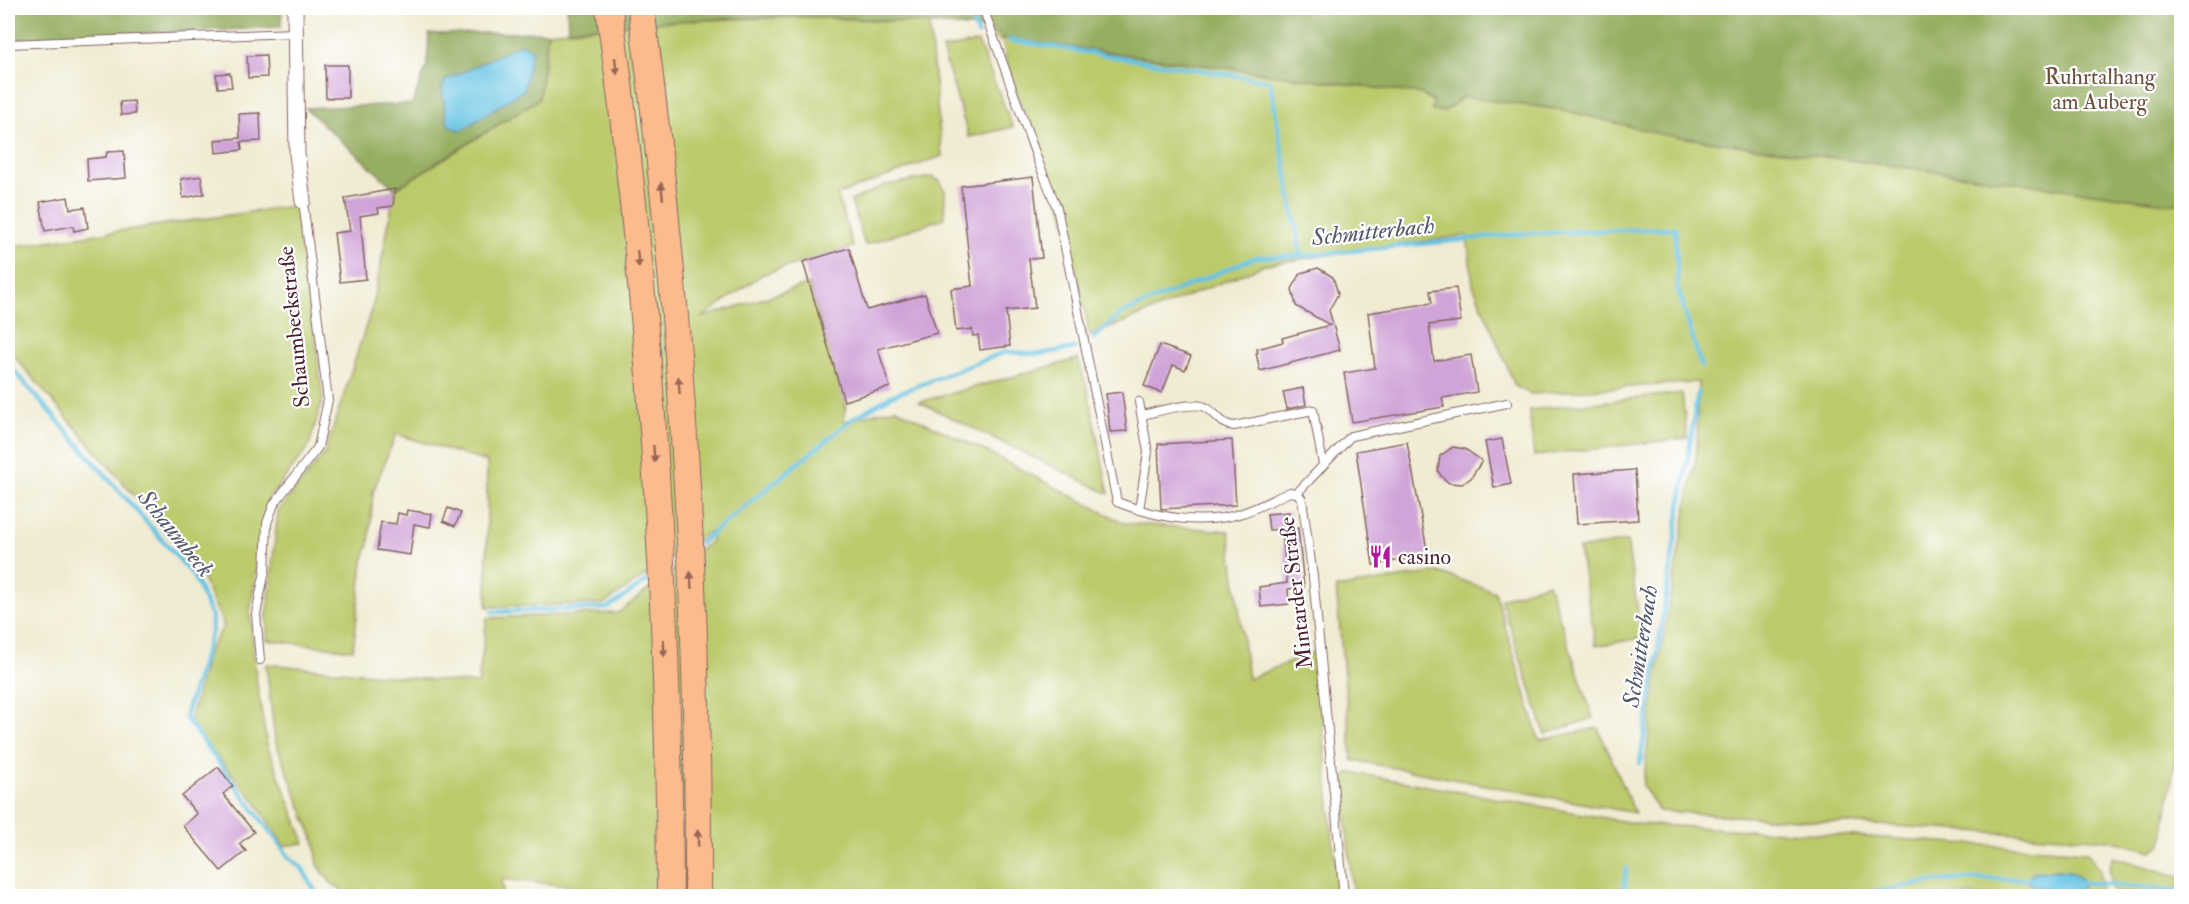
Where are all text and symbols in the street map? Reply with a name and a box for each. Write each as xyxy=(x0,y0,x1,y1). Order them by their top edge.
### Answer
one-way arrow xyxy=(612,56,621,75)
park label: Ruhrtalhang am Auberg xyxy=(2044,63,2157,116)
one-way arrow xyxy=(657,182,667,201)
water label: Schmitterbach xyxy=(1309,210,1436,253)
street label: Schaumbeckstraße xyxy=(272,245,316,409)
one-way arrow xyxy=(633,250,643,269)
one-way arrow xyxy=(674,376,684,395)
one-way arrow xyxy=(649,444,659,463)
water label: Schaumbeck xyxy=(130,482,221,584)
street label: Mintarder Straße xyxy=(1273,515,1319,671)
restaurant icon: casino xyxy=(1367,543,1393,569)
place label: casino xyxy=(1398,543,1451,571)
one-way arrow xyxy=(686,571,695,590)
water label: Schmitterbach xyxy=(1615,583,1665,710)
one-way arrow xyxy=(660,639,669,658)
one-way arrow xyxy=(693,829,703,848)

